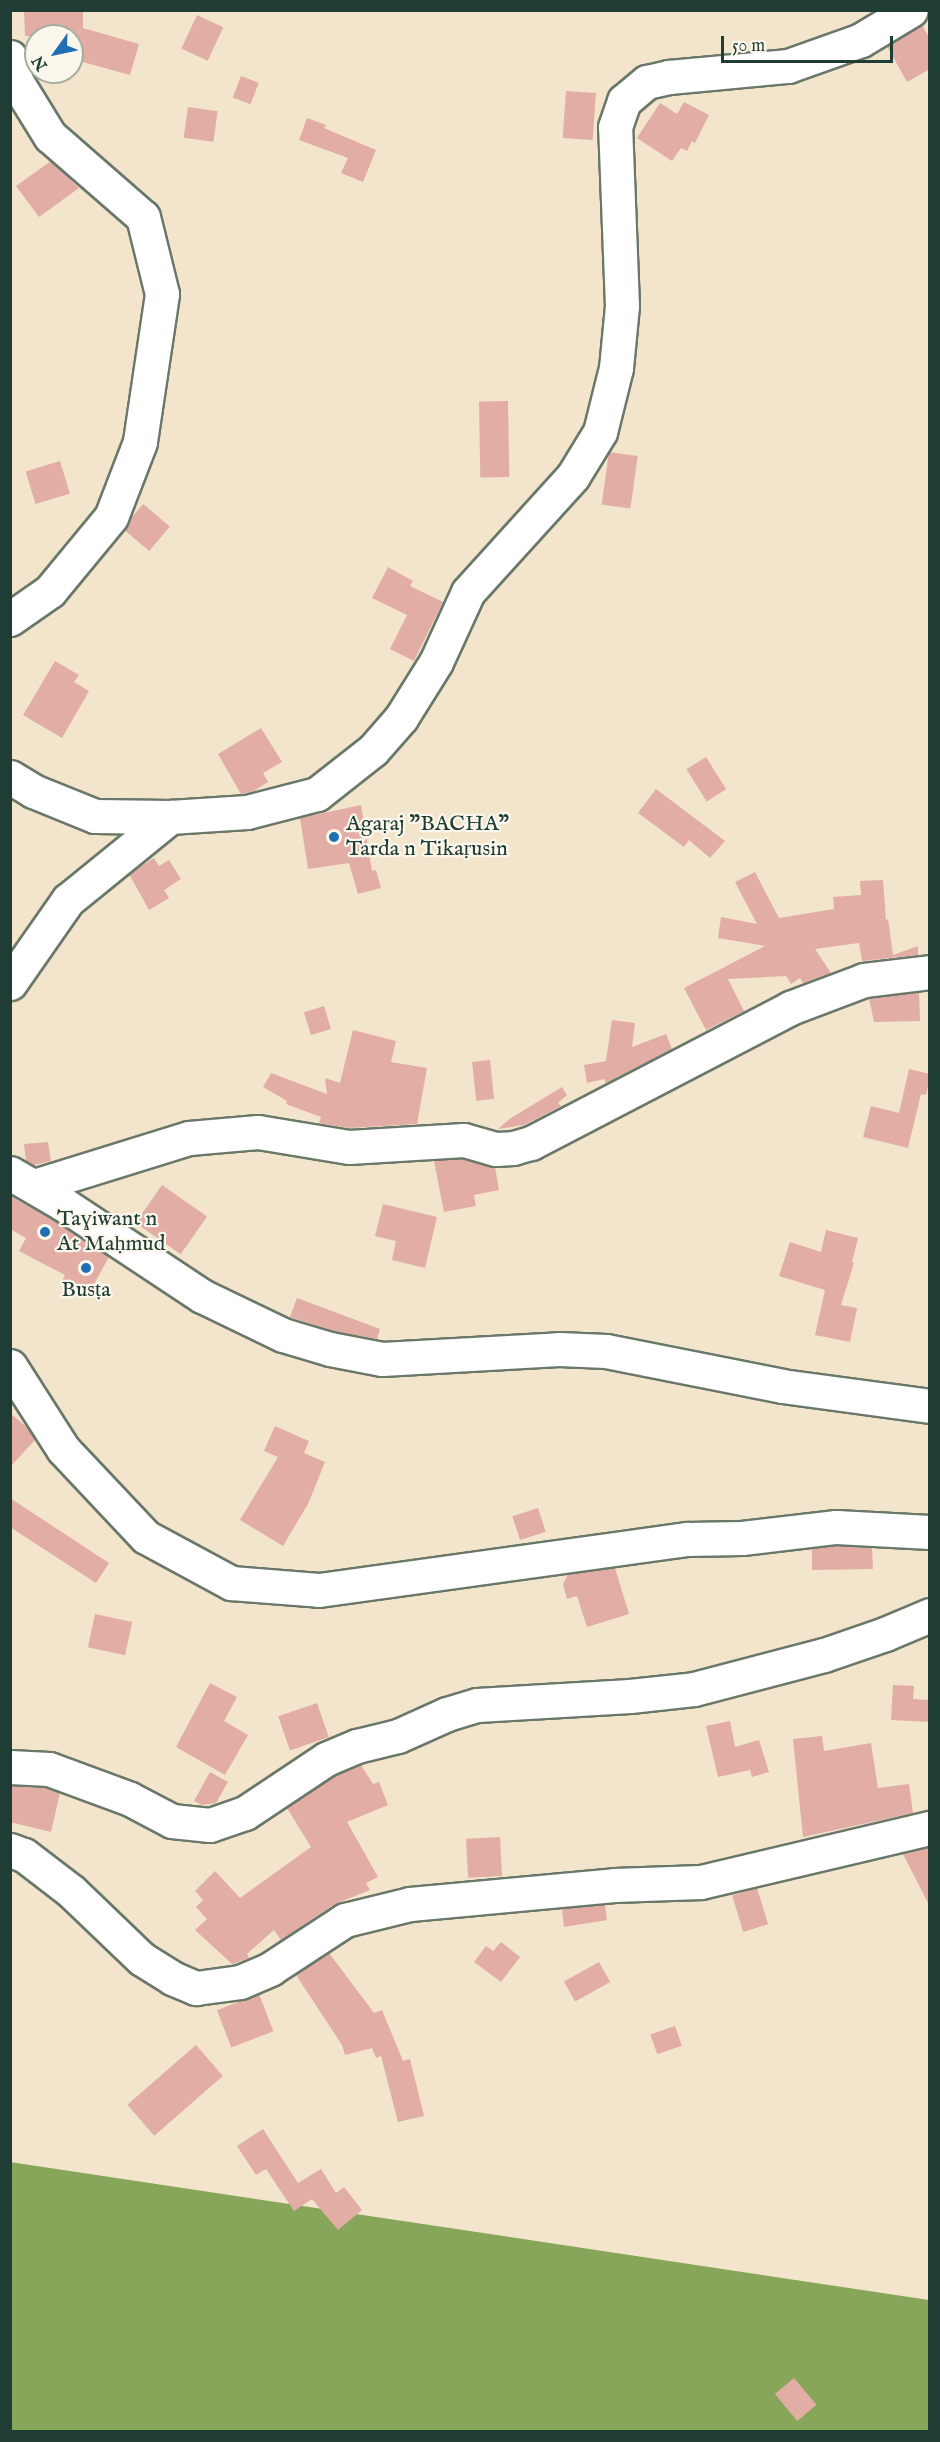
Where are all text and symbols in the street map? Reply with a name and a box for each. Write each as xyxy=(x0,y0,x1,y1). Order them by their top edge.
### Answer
north arrow xyxy=(24,24,84,84)
scale bar xyxy=(724,24,896,62)
text: 50 m xyxy=(732,35,765,58)
text: N xyxy=(28,51,53,74)
place label: Agaṛaj "BACHA" Tarda n Tikaṛusin xyxy=(346,811,509,862)
marker: Agaṛaj "BACHA" Tarda n Tikaṛusin xyxy=(327,830,341,844)
place label: Taɣiwant n At Maḥmud xyxy=(57,1206,165,1258)
marker: Taɣiwant n At Maḥmud xyxy=(38,1225,52,1239)
marker: Busṭa xyxy=(79,1261,93,1275)
place label: Busṭa xyxy=(61,1278,111,1304)

